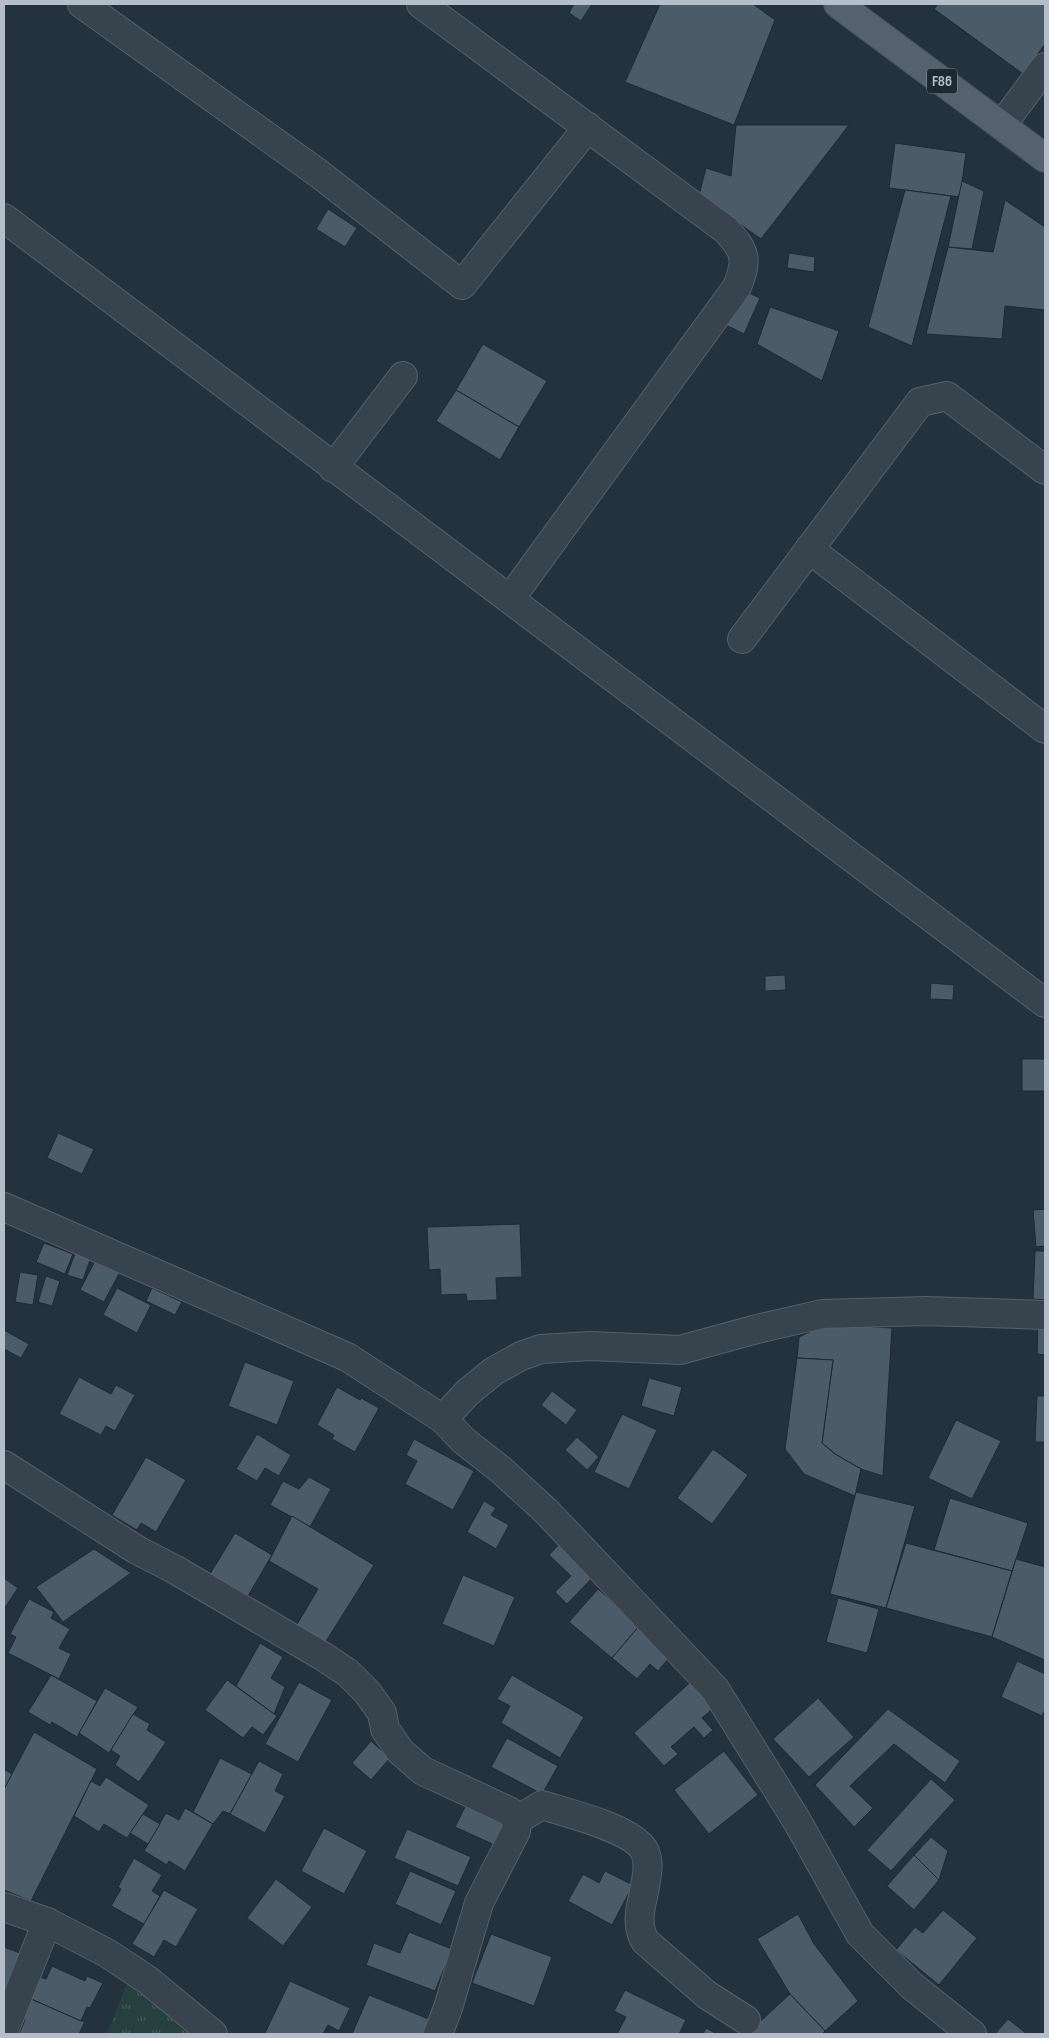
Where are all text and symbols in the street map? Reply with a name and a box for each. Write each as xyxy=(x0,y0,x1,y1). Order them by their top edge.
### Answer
road number: F86 xyxy=(927,68,957,94)

